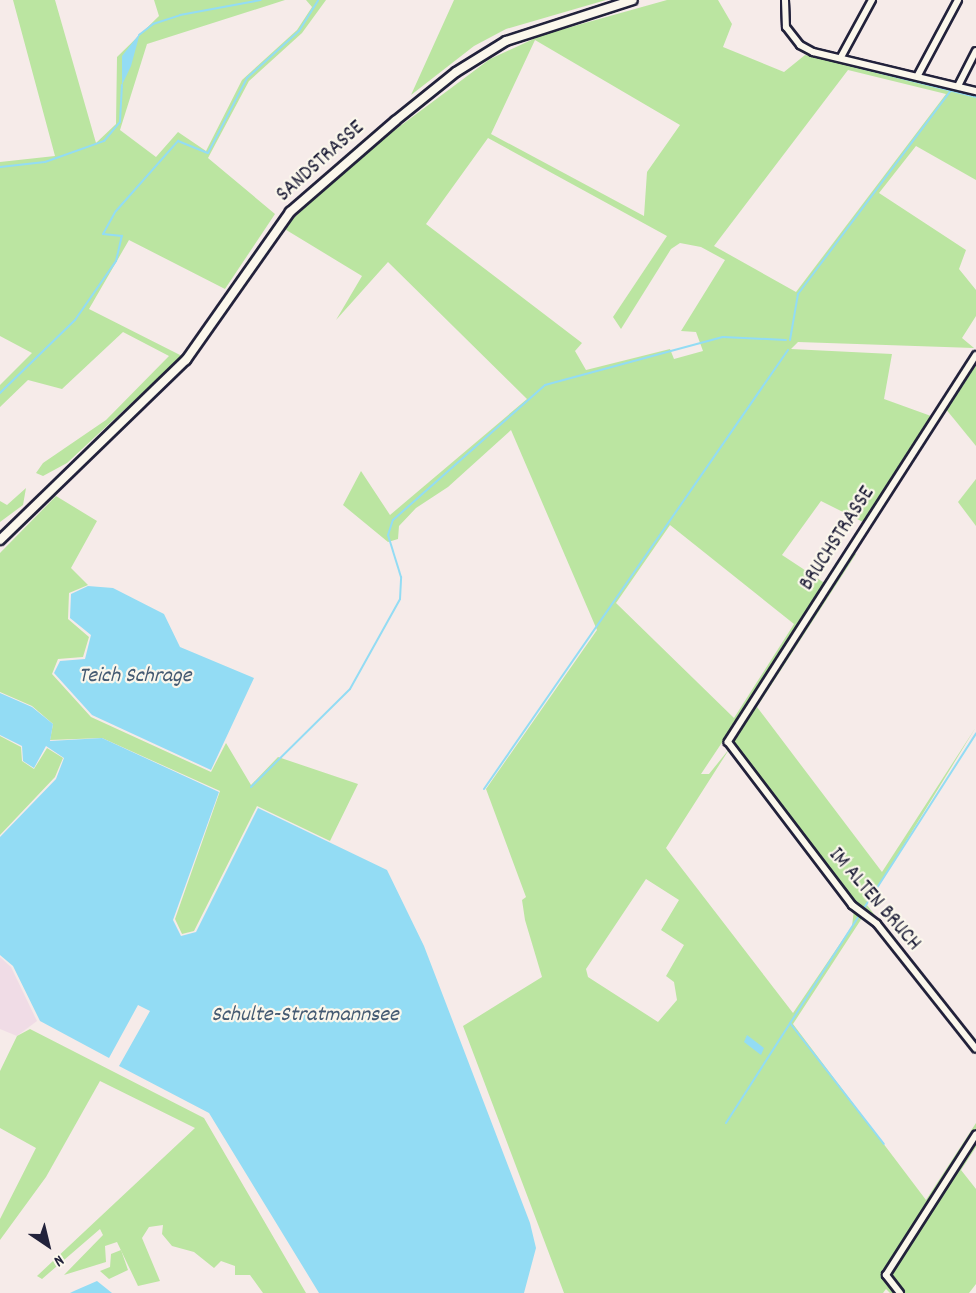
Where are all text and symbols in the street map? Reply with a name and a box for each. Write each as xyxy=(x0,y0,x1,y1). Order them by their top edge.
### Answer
street label: SANDSTRASSE xyxy=(272,116,370,208)
street label: BRUCHSTRASSE xyxy=(795,482,881,596)
water label: Teich Schrage xyxy=(79,664,191,690)
street label: IM ALTEN BRUCH xyxy=(822,843,926,957)
water label: Schulte-Stratmannsee xyxy=(211,1003,399,1029)
north arrow xyxy=(18,1215,78,1275)
text: N xyxy=(49,1248,68,1272)

